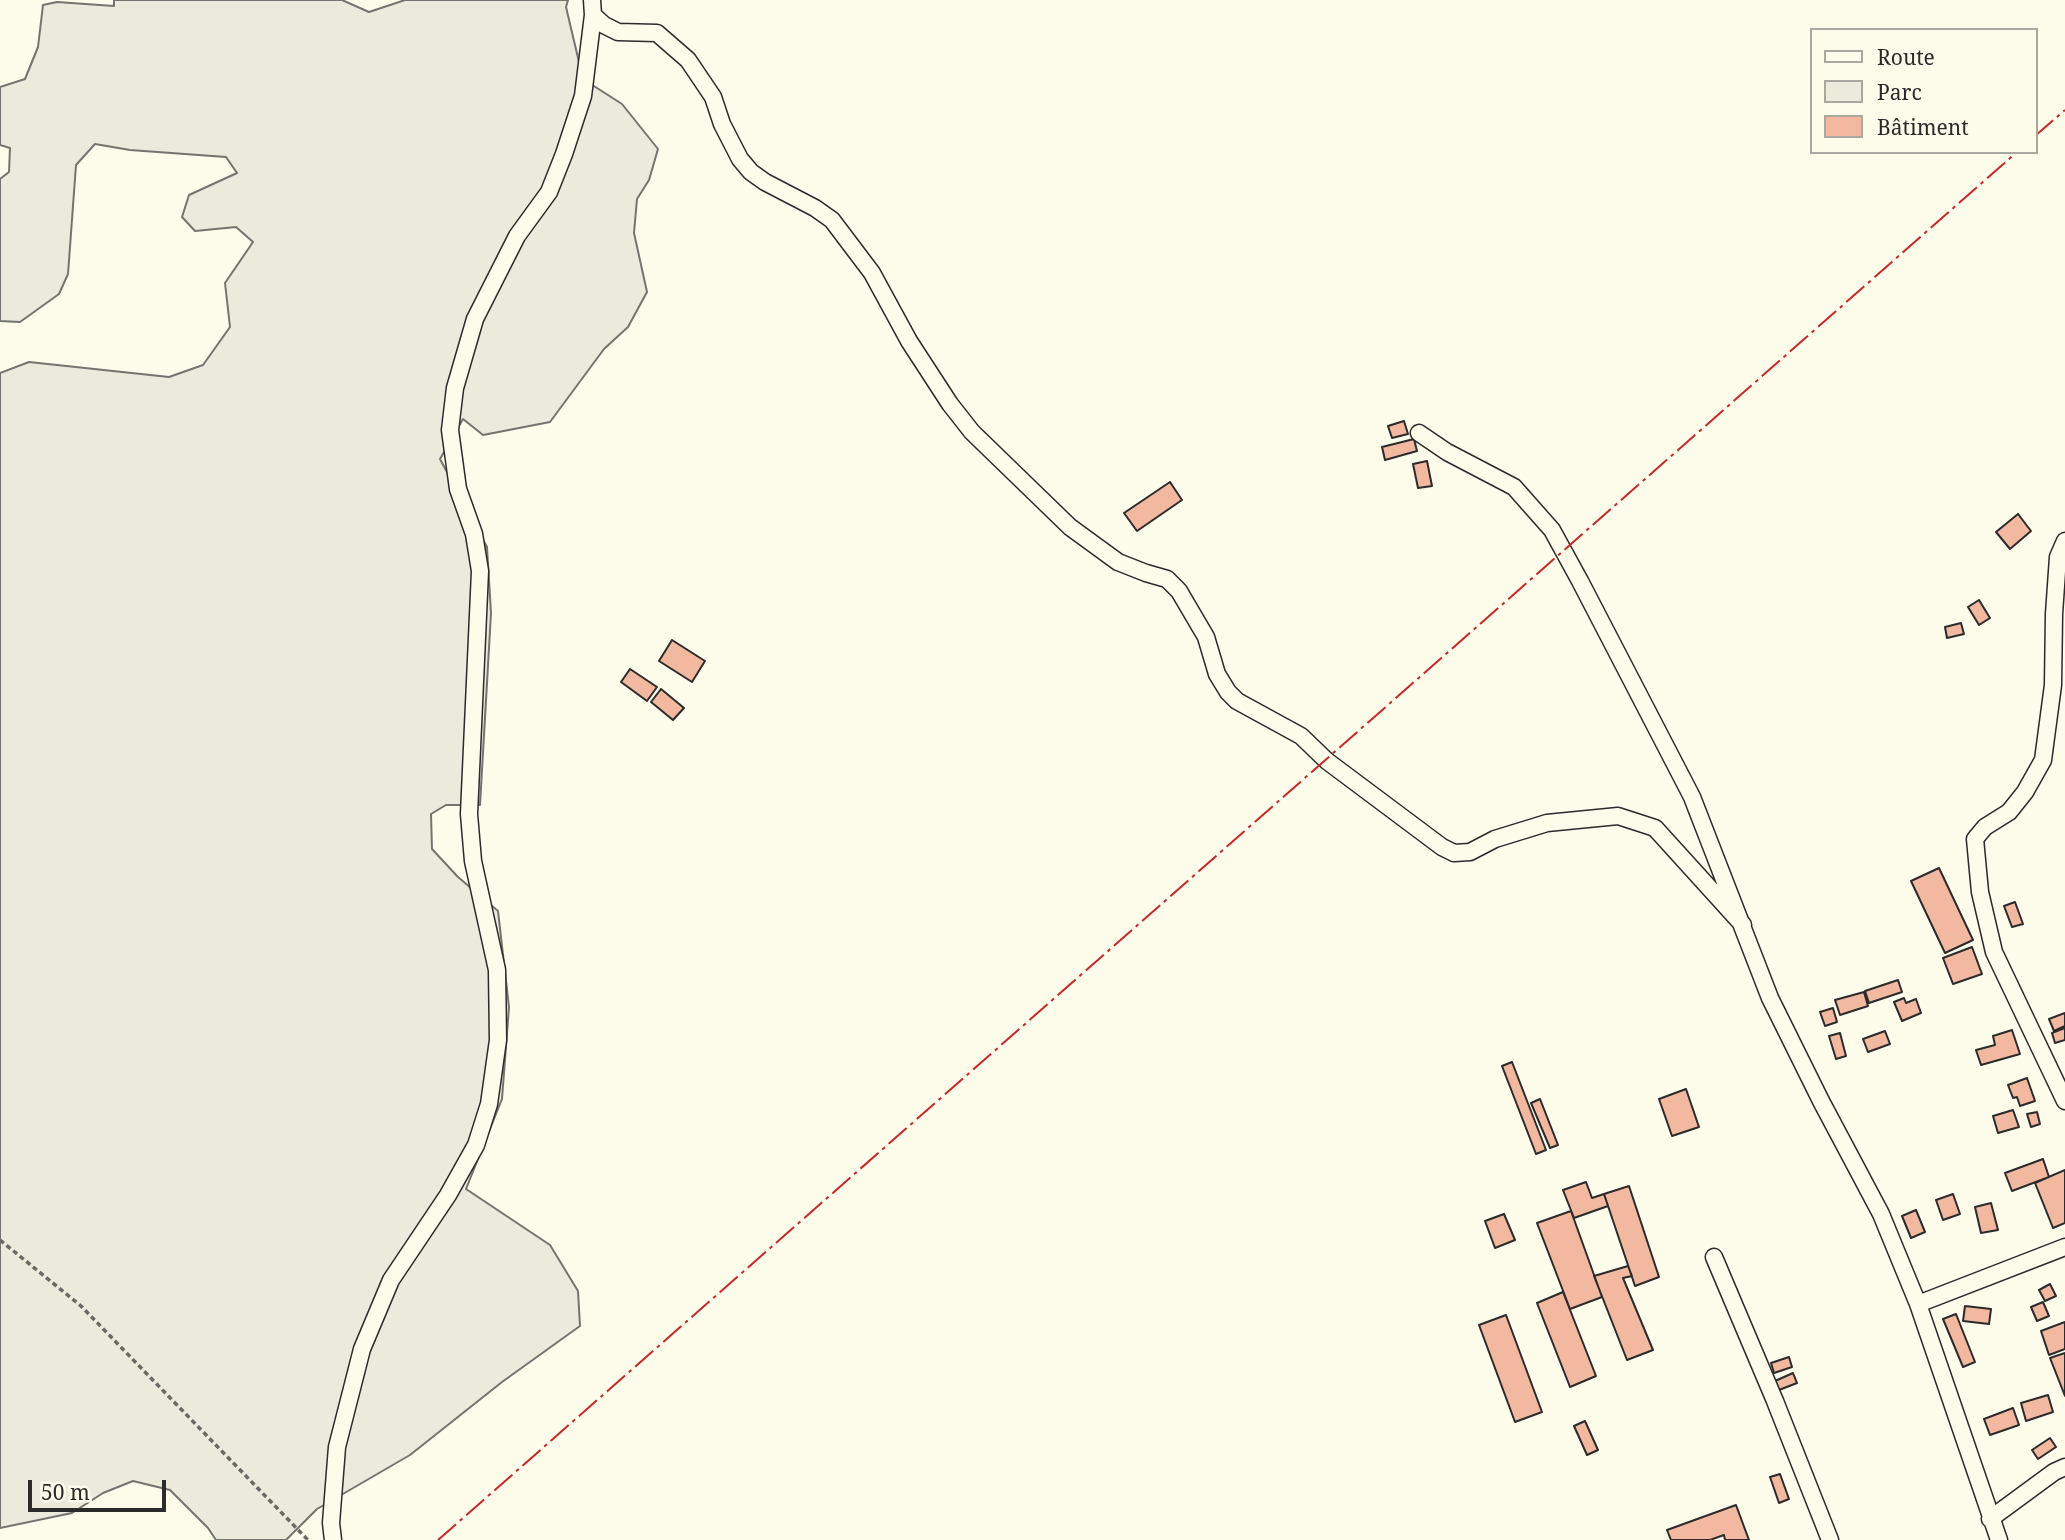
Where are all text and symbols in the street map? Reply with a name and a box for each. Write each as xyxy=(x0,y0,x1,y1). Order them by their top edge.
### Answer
legend xyxy=(1810,28,2037,154)
text: Route xyxy=(1877,43,1935,71)
text: Parc xyxy=(1877,78,1922,106)
text: Bâtiment xyxy=(1877,113,1969,141)
scale bar xyxy=(32,1466,170,1510)
text: 50 m xyxy=(41,1478,90,1506)

